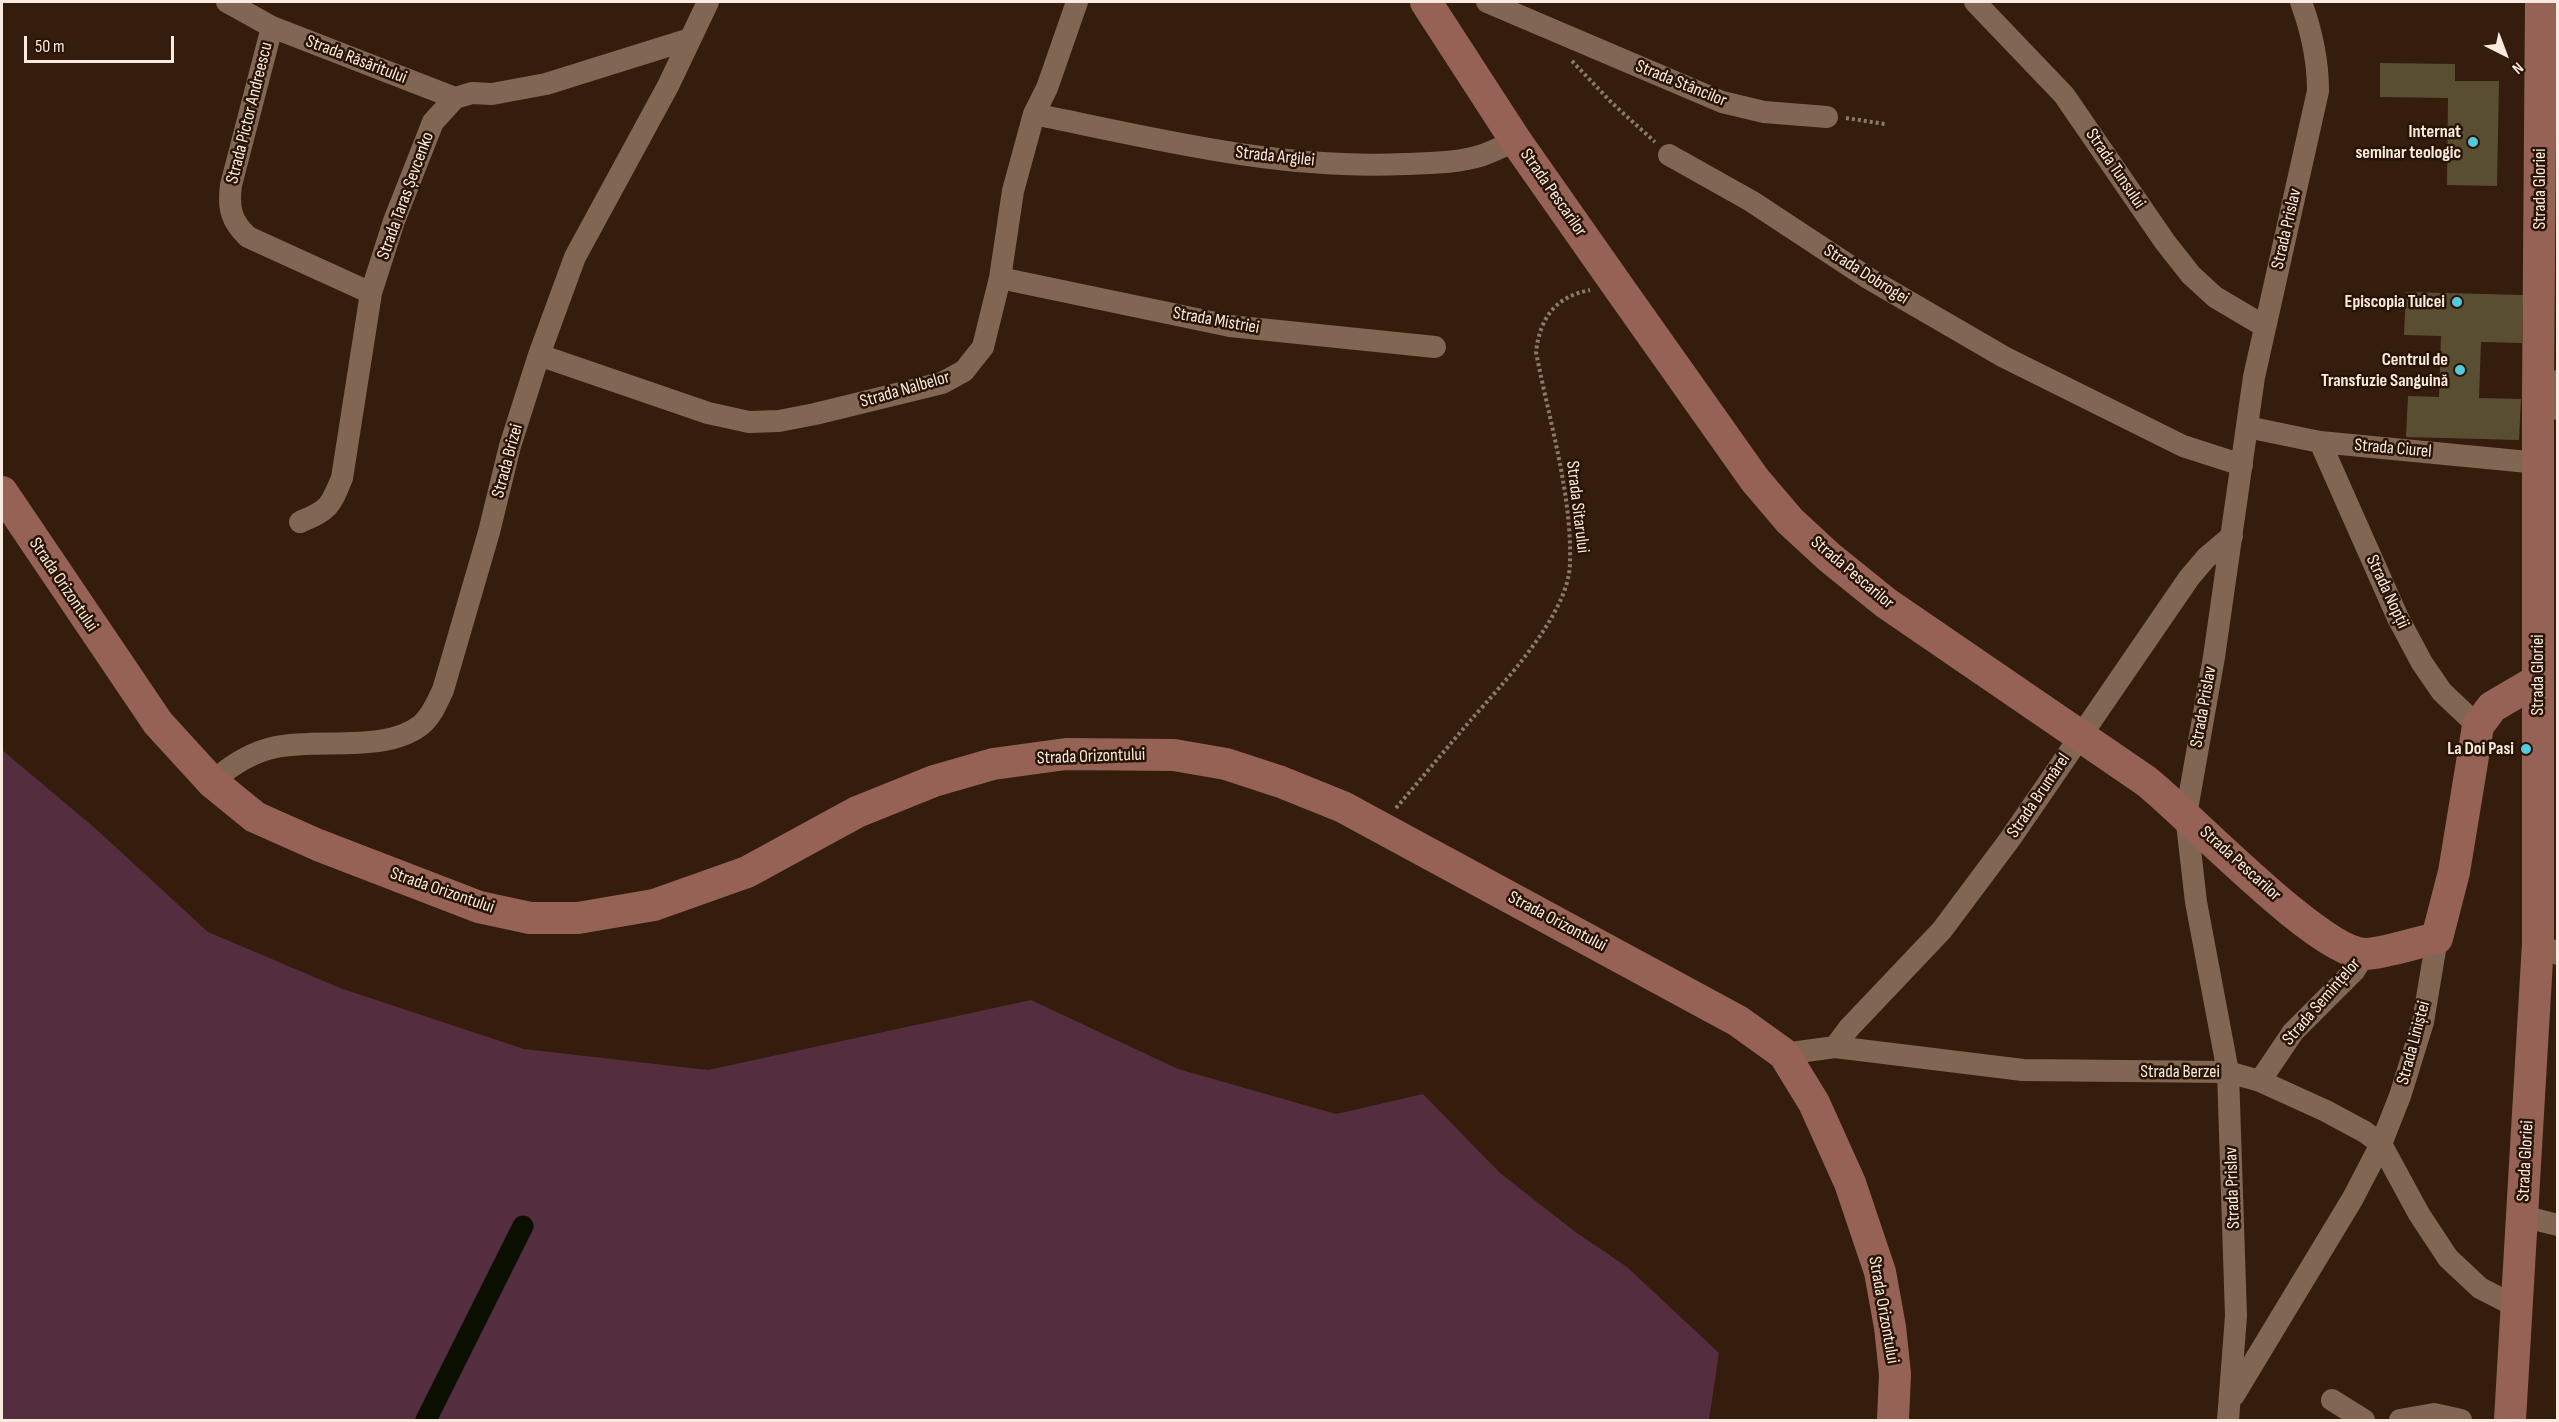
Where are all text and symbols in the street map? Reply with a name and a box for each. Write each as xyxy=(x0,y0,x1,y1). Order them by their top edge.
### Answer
scale bar xyxy=(27,24,177,62)
north arrow xyxy=(2475,24,2535,84)
street label: Strada Răsăritului xyxy=(302,31,410,89)
text: 50 m xyxy=(35,36,65,57)
street label: Strada Pictor Andreescu xyxy=(222,40,278,186)
street label: Strada Stâncilor xyxy=(1632,56,1730,112)
text: N xyxy=(2508,58,2527,78)
place label: Internat seminar teologic xyxy=(2355,121,2461,164)
street label: Strada Tunsului xyxy=(2080,125,2150,213)
street label: Strada Taras Șevcenko xyxy=(373,129,439,263)
marker: Internat seminar teologic xyxy=(2466,135,2480,149)
street label: Strada Argilei xyxy=(1234,142,1316,172)
street label: Strada Pescarilor xyxy=(1515,145,1591,241)
street label: Strada Gloriei xyxy=(2529,148,2551,230)
street label: Strada Prislav xyxy=(2267,187,2307,271)
street label: Strada Dobrogei xyxy=(1820,240,1912,310)
place label: Episcopia Tulcei xyxy=(2345,291,2445,313)
marker: Episcopia Tulcei xyxy=(2450,295,2464,309)
street label: Strada Mistriei xyxy=(1171,303,1261,339)
place label: Centrul de Transfuzie Sanguină xyxy=(2321,349,2448,392)
marker: Centrul de Transfuzie Sanguină xyxy=(2453,363,2467,377)
street label: Strada Nalbelor xyxy=(858,367,952,413)
street label: Strada Brizei xyxy=(488,422,528,500)
street label: Strada Ciurel xyxy=(2354,435,2432,463)
street label: Strada Sitarului xyxy=(1561,460,1593,554)
street label: Strada Pescarilor xyxy=(1806,532,1898,614)
street label: Strada Orizontului xyxy=(24,534,102,636)
street label: Strada Nopții xyxy=(2361,552,2413,632)
street label: Strada Gloriei xyxy=(2527,634,2549,716)
street label: Strada Prislav xyxy=(2186,665,2222,749)
place label: La Doi Pasi xyxy=(2447,738,2514,760)
marker: La Doi Pasi xyxy=(2519,742,2533,756)
street label: Strada Orizontului xyxy=(1036,744,1146,770)
street label: Strada Brumărel xyxy=(2003,750,2075,842)
street label: Strada Pescarilor xyxy=(2195,822,2285,906)
street label: Strada Orizontului xyxy=(387,863,497,919)
street label: Strada Orizontului xyxy=(1504,887,1610,957)
street label: Strada Semințelor xyxy=(2278,954,2366,1050)
street label: Strada Liniștei xyxy=(2392,999,2436,1087)
street label: Strada Berzei xyxy=(2140,1061,2220,1083)
street label: Strada Gloriei xyxy=(2513,1120,2539,1202)
street label: Strada Prislav xyxy=(2221,1147,2245,1229)
street label: Strada Orizontului xyxy=(1863,1255,1903,1365)

